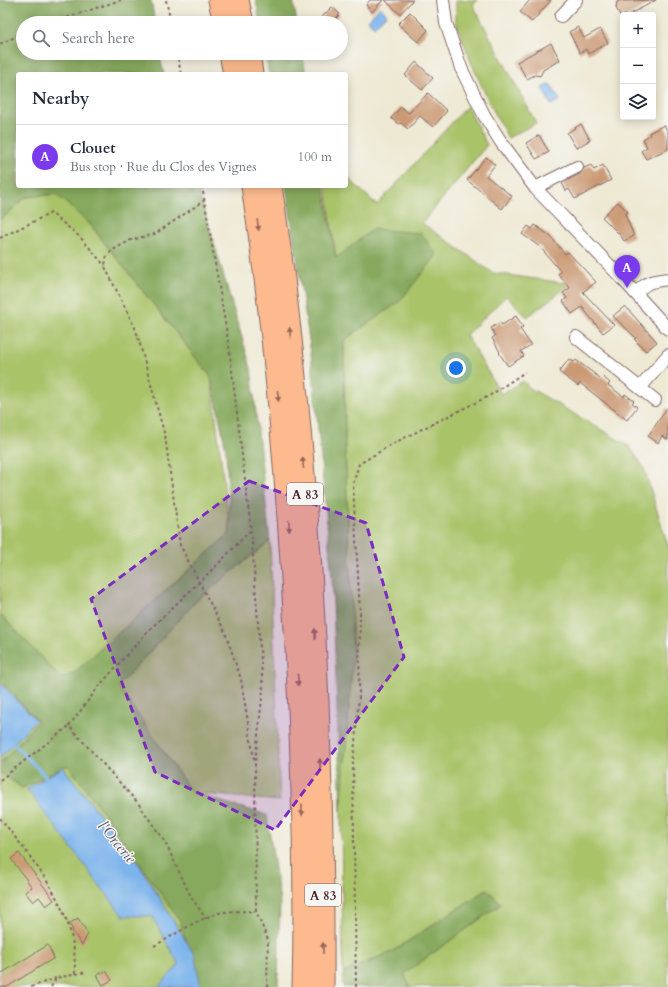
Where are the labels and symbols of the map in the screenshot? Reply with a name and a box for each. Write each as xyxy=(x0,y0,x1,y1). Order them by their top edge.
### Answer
one-way arrow xyxy=(255,218,261,231)
pin: A xyxy=(614,255,640,288)
one-way arrow xyxy=(287,327,293,339)
your location xyxy=(446,358,466,378)
one-way arrow xyxy=(275,390,282,402)
one-way arrow xyxy=(299,457,306,469)
road number: A 83 xyxy=(287,483,323,505)
one-way arrow xyxy=(286,520,293,532)
one-way arrow xyxy=(311,628,318,640)
one-way arrow xyxy=(294,674,301,686)
one-way arrow xyxy=(317,757,323,770)
one-way arrow xyxy=(299,804,306,816)
water label: l'Orcerie xyxy=(93,817,141,868)
road number: A 83 xyxy=(305,884,341,906)
one-way arrow xyxy=(320,941,326,954)

